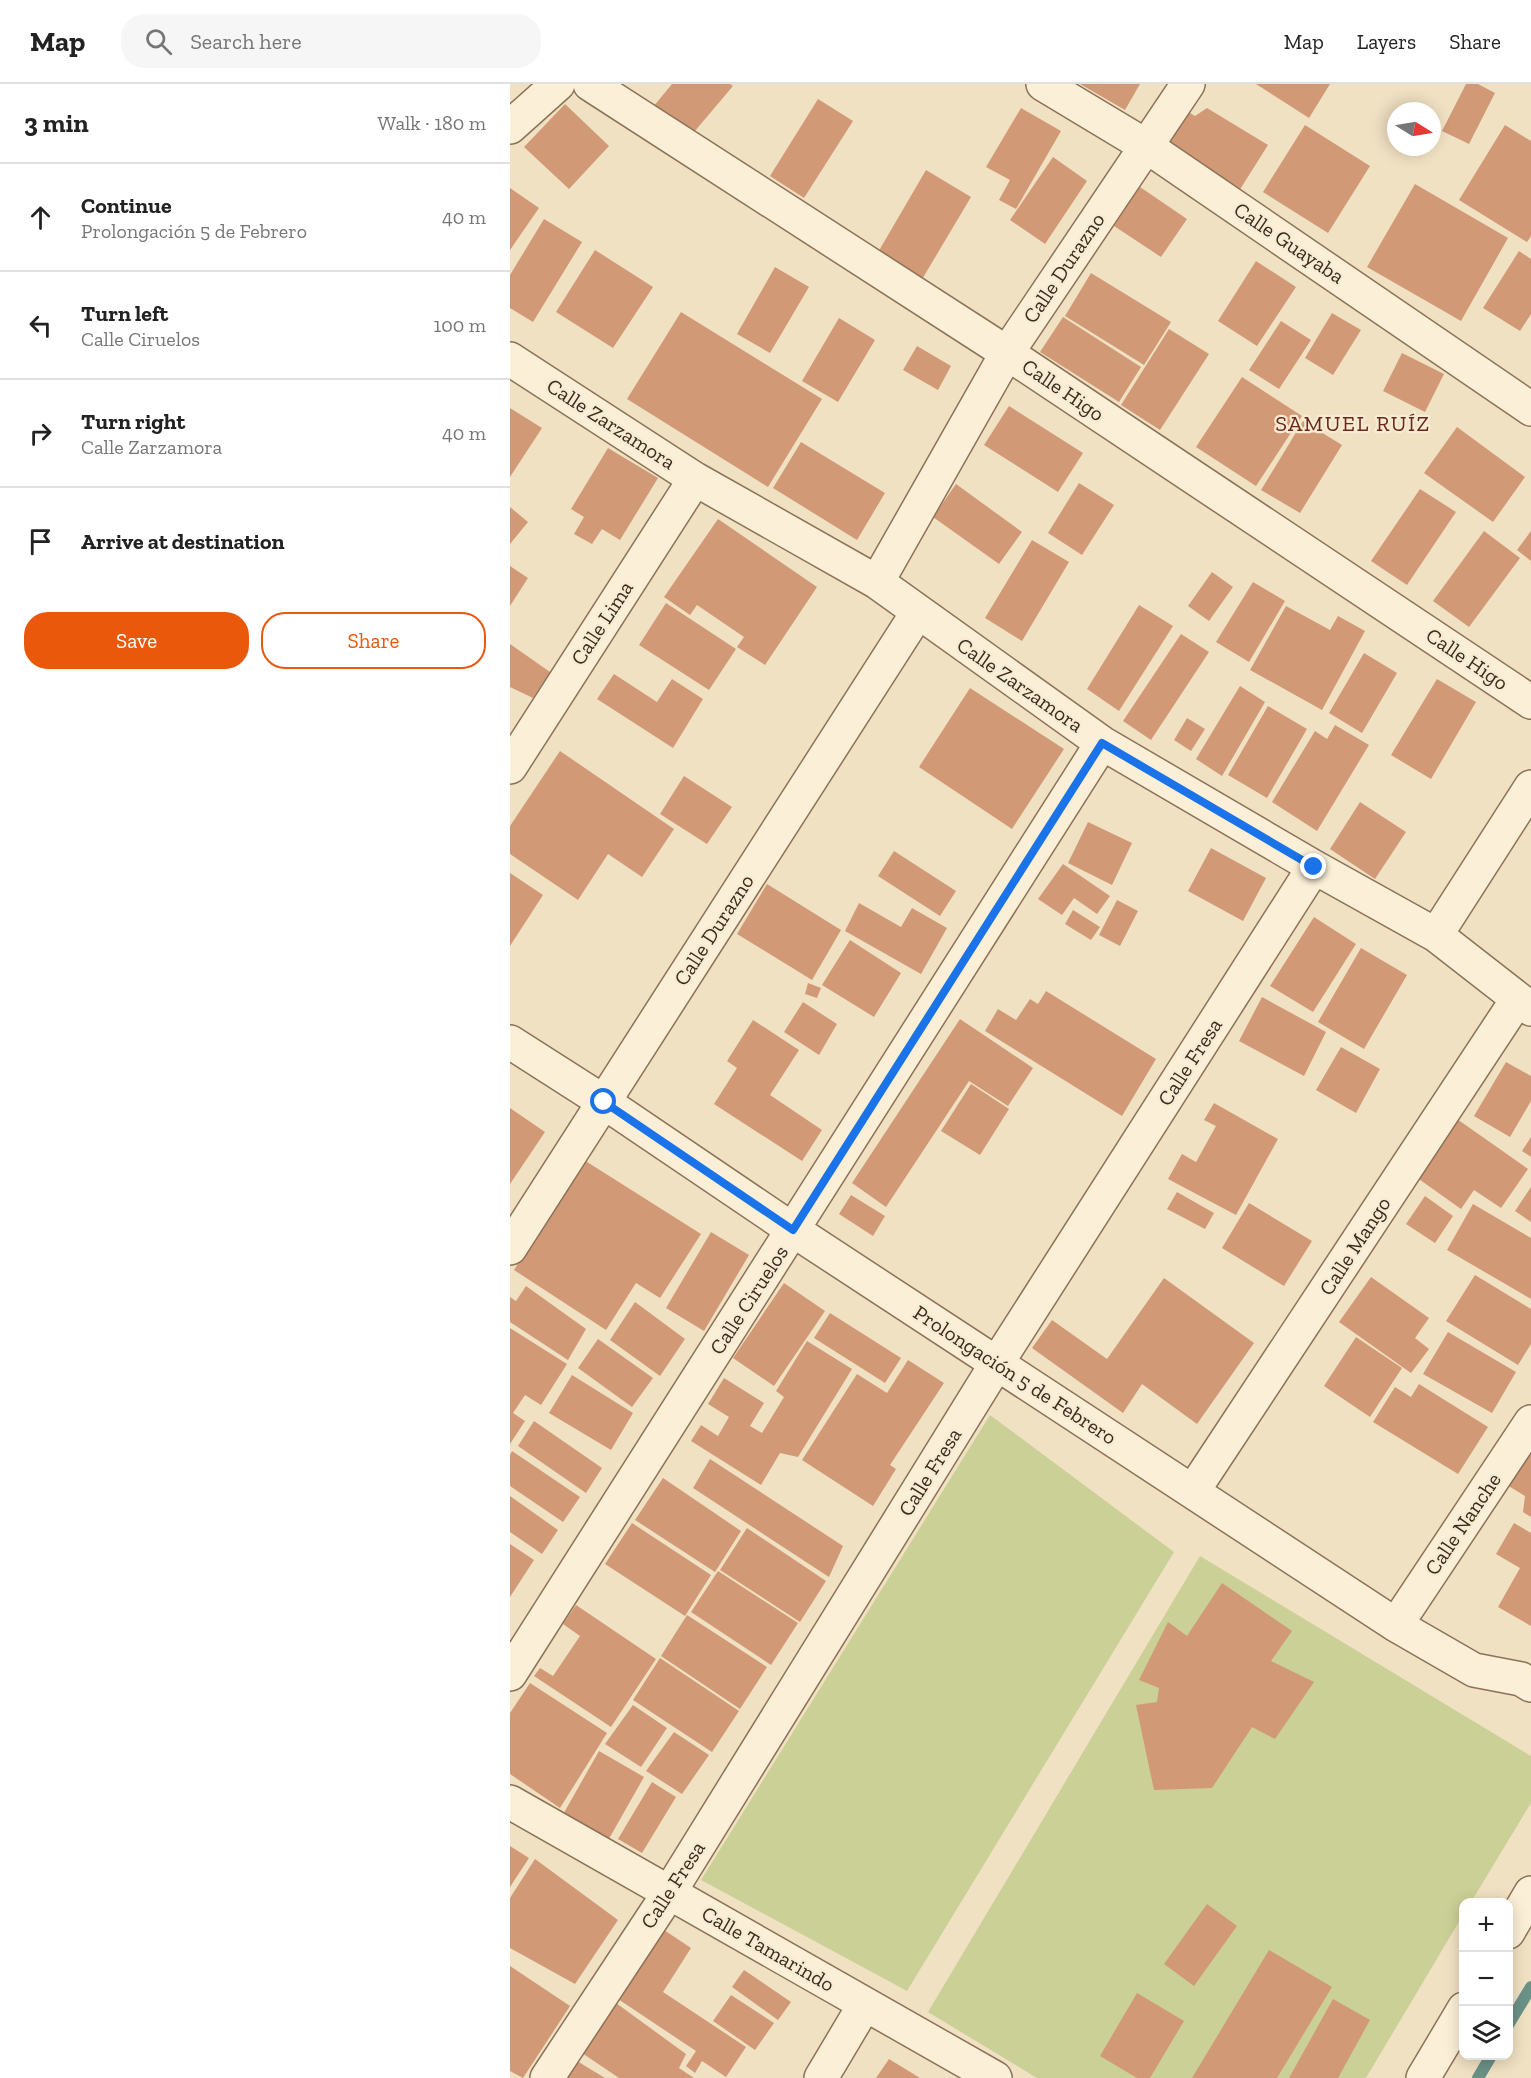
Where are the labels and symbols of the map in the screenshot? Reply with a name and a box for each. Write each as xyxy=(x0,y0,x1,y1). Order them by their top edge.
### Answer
north arrow xyxy=(1387,102,1441,156)
street label: Calle Guayaba xyxy=(1229,197,1349,289)
street label: Calle Durazno xyxy=(1018,208,1110,328)
street label: Calle Higo xyxy=(1018,353,1109,426)
street label: Calle Zarzamora xyxy=(542,373,680,474)
district label: SAMUEL RUÍZ xyxy=(1275,410,1431,437)
street label: Calle Lima xyxy=(565,576,638,669)
street label: Calle Higo xyxy=(1422,622,1513,695)
street label: Calle Zarzamora xyxy=(952,632,1088,737)
route end xyxy=(1300,853,1326,879)
street label: Calle Durazno xyxy=(668,869,759,990)
street label: Calle Fresa xyxy=(1152,1013,1227,1110)
route start xyxy=(590,1088,616,1114)
street label: Calle Mango xyxy=(1314,1192,1396,1300)
street label: Calle Ciruelos xyxy=(704,1241,793,1359)
street label: Prolongación 5 de Febrero xyxy=(909,1300,1122,1450)
street label: Calle Fresa xyxy=(893,1423,966,1520)
street label: Calle Nanche xyxy=(1419,1468,1506,1580)
street label: Calle Fresa xyxy=(635,1836,710,1933)
street label: Calle Tamarindo xyxy=(697,1900,839,1997)

